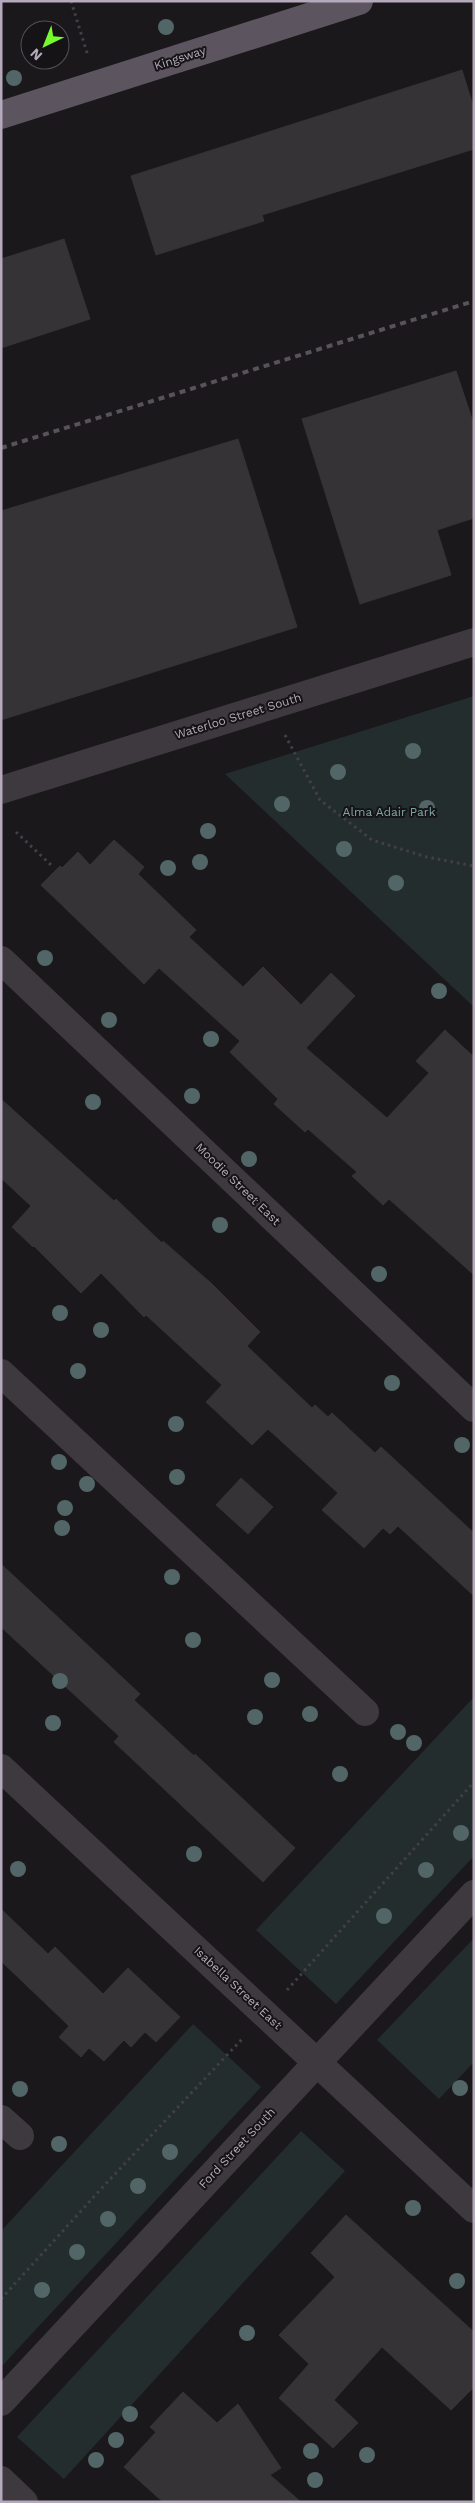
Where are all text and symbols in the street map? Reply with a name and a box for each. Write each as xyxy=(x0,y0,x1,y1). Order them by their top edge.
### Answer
north arrow xyxy=(20,20,70,70)
street label: Kingsway xyxy=(152,43,208,73)
text: N xyxy=(27,45,45,64)
street label: Waterloo Street South xyxy=(173,690,303,742)
park label: Alma Adair Park xyxy=(342,805,436,819)
street label: Moodie Street East xyxy=(193,1140,283,1228)
street label: Isabella Street East xyxy=(191,1944,285,2032)
street label: Ford Street South xyxy=(196,2105,278,2191)

